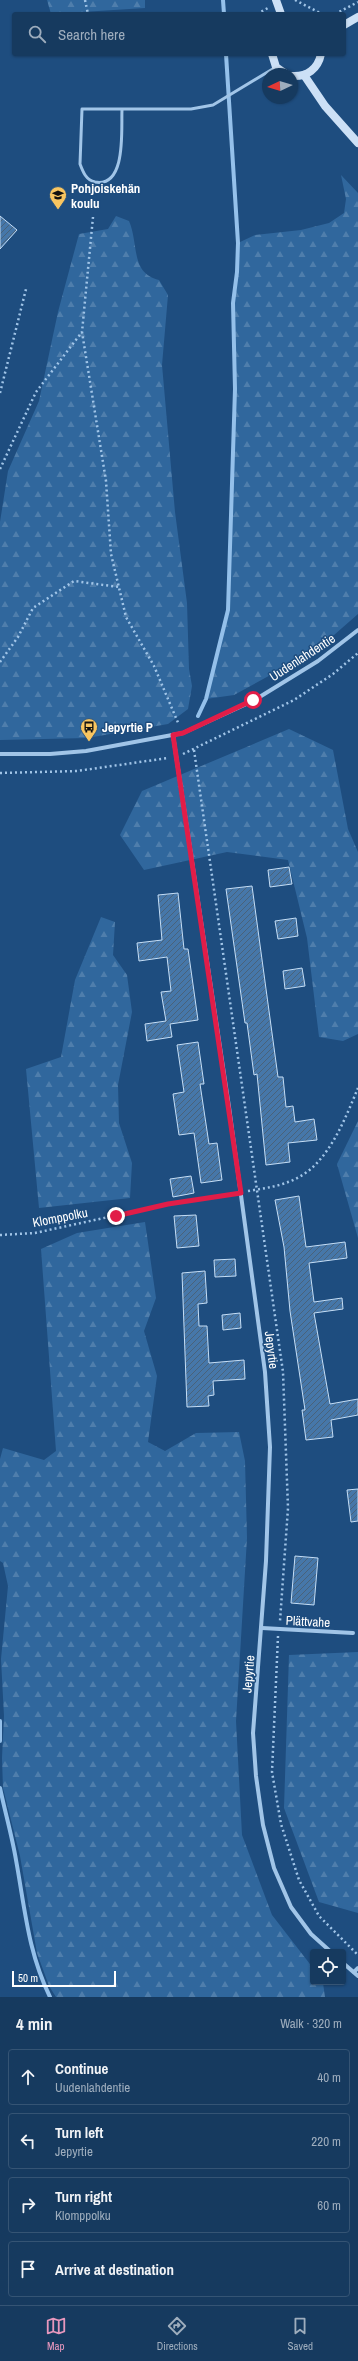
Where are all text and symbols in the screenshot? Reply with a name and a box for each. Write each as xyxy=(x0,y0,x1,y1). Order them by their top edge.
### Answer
search box xyxy=(12,12,346,56)
icon: search xyxy=(26,23,48,45)
text: Search here xyxy=(58,24,125,45)
north arrow xyxy=(262,68,298,104)
place label: Pohjoiskehän koulu xyxy=(71,180,140,212)
school or university icon: Pohjoiskehän koulu xyxy=(48,185,68,210)
street label: Uudenlahdentie xyxy=(266,630,339,685)
route start xyxy=(244,691,262,709)
bus stop icon: Jepyrtie P xyxy=(79,717,99,742)
place label: Jepyrtie P xyxy=(102,719,153,736)
street label: Klomppolku xyxy=(31,1204,89,1231)
route end xyxy=(107,1207,125,1225)
street label: Jepyrtie xyxy=(261,1330,282,1370)
street label: Plättvahe xyxy=(285,1612,331,1631)
street label: Jepyrtie xyxy=(238,1654,259,1694)
map controls xyxy=(310,1949,346,1985)
button: locate xyxy=(310,1949,346,1985)
scale bar xyxy=(12,1969,116,1988)
text: 50 m xyxy=(18,1971,38,1985)
text: 4 min xyxy=(16,2012,52,2035)
text: Walk · 320 m xyxy=(280,2015,342,2032)
text: Continue xyxy=(55,2058,108,2079)
icon: ahead xyxy=(17,2066,39,2088)
text: 40 m xyxy=(317,2069,341,2086)
text: Uudenlahdentie xyxy=(55,2079,130,2096)
text: Turn left xyxy=(55,2122,103,2143)
icon: left xyxy=(17,2130,39,2152)
text: 220 m xyxy=(311,2133,341,2150)
text: Jepyrtie xyxy=(55,2143,93,2160)
text: Turn right xyxy=(55,2186,112,2207)
icon: right xyxy=(17,2194,39,2216)
text: 60 m xyxy=(317,2197,341,2214)
text: Klomppolku xyxy=(55,2207,111,2224)
icon: arrive xyxy=(17,2258,39,2280)
text: Arrive at destination xyxy=(55,2259,174,2280)
tab: Map xyxy=(45,2315,67,2353)
tab: Directions xyxy=(157,2315,198,2353)
tab: Saved xyxy=(288,2315,313,2353)

